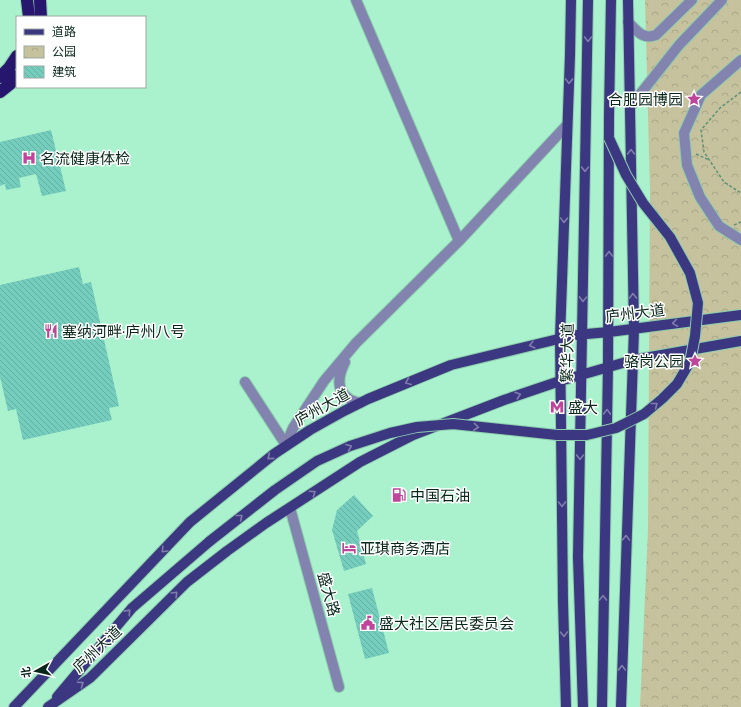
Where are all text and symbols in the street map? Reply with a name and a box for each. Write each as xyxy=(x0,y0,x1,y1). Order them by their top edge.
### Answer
legend xyxy=(16,16,146,88)
text: 道路 xyxy=(52,22,76,41)
one-way arrow xyxy=(583,36,592,42)
text: 公园 xyxy=(52,42,76,61)
text: 建筑 xyxy=(52,62,76,81)
one-way arrow xyxy=(565,78,574,84)
place label: 合肥园博园 xyxy=(608,88,683,111)
place icon: 合肥园博园 xyxy=(686,91,702,107)
place label: 名流健康体检 xyxy=(40,147,130,170)
one-way arrow xyxy=(627,149,635,155)
hospital icon: 名流健康体检 xyxy=(21,150,37,166)
one-way arrow xyxy=(581,166,589,172)
one-way arrow xyxy=(560,217,568,223)
one-way arrow xyxy=(605,251,613,257)
one-way arrow xyxy=(629,293,637,299)
one-way arrow xyxy=(578,296,587,302)
street label: 庐州大道 xyxy=(604,298,666,328)
one-way arrow xyxy=(672,318,678,327)
place label: 塞纳河畔·庐州八号 xyxy=(62,320,185,343)
restaurant icon: 塞纳河畔·庐州八号 xyxy=(43,323,59,339)
street label: 繁华大道 xyxy=(555,323,579,383)
one-way arrow xyxy=(529,340,536,348)
place label: 骆岗公园 xyxy=(624,350,684,373)
place icon: 骆岗公园 xyxy=(687,353,703,369)
one-way arrow xyxy=(405,378,412,386)
street label: 庐州大道 xyxy=(290,382,354,432)
one-way arrow xyxy=(515,392,522,400)
place label: 盛大 xyxy=(568,396,598,419)
metro station icon: 盛大 xyxy=(549,399,565,415)
one-way arrow xyxy=(650,403,657,410)
one-way arrow xyxy=(603,409,611,415)
one-way arrow xyxy=(473,422,479,431)
one-way arrow xyxy=(346,444,353,452)
one-way arrow xyxy=(267,453,274,460)
one-way arrow xyxy=(576,454,584,460)
place label: 中国石油 xyxy=(410,484,470,507)
fuel station icon: 中国石油 xyxy=(391,487,407,503)
one-way arrow xyxy=(309,490,316,498)
one-way arrow xyxy=(558,501,566,507)
one-way arrow xyxy=(236,515,243,522)
one-way arrow xyxy=(622,535,631,541)
place label: 亚琪商务酒店 xyxy=(360,537,450,560)
hotel icon: 亚琪商务酒店 xyxy=(341,540,357,556)
one-way arrow xyxy=(161,546,168,553)
street label: 盛大路 xyxy=(312,569,346,619)
one-way arrow xyxy=(170,591,178,599)
one-way arrow xyxy=(599,595,608,601)
one-way arrow xyxy=(124,610,131,617)
place label: 盛大社区居民委员会 xyxy=(379,612,514,635)
public building icon: 盛大社区居民委员会 xyxy=(360,615,376,631)
street label: 庐州大道 xyxy=(67,620,127,678)
one-way arrow xyxy=(560,631,568,637)
north arrow xyxy=(16,651,56,691)
one-way arrow xyxy=(618,665,626,671)
text: 北 xyxy=(17,666,35,679)
one-way arrow xyxy=(77,681,84,689)

